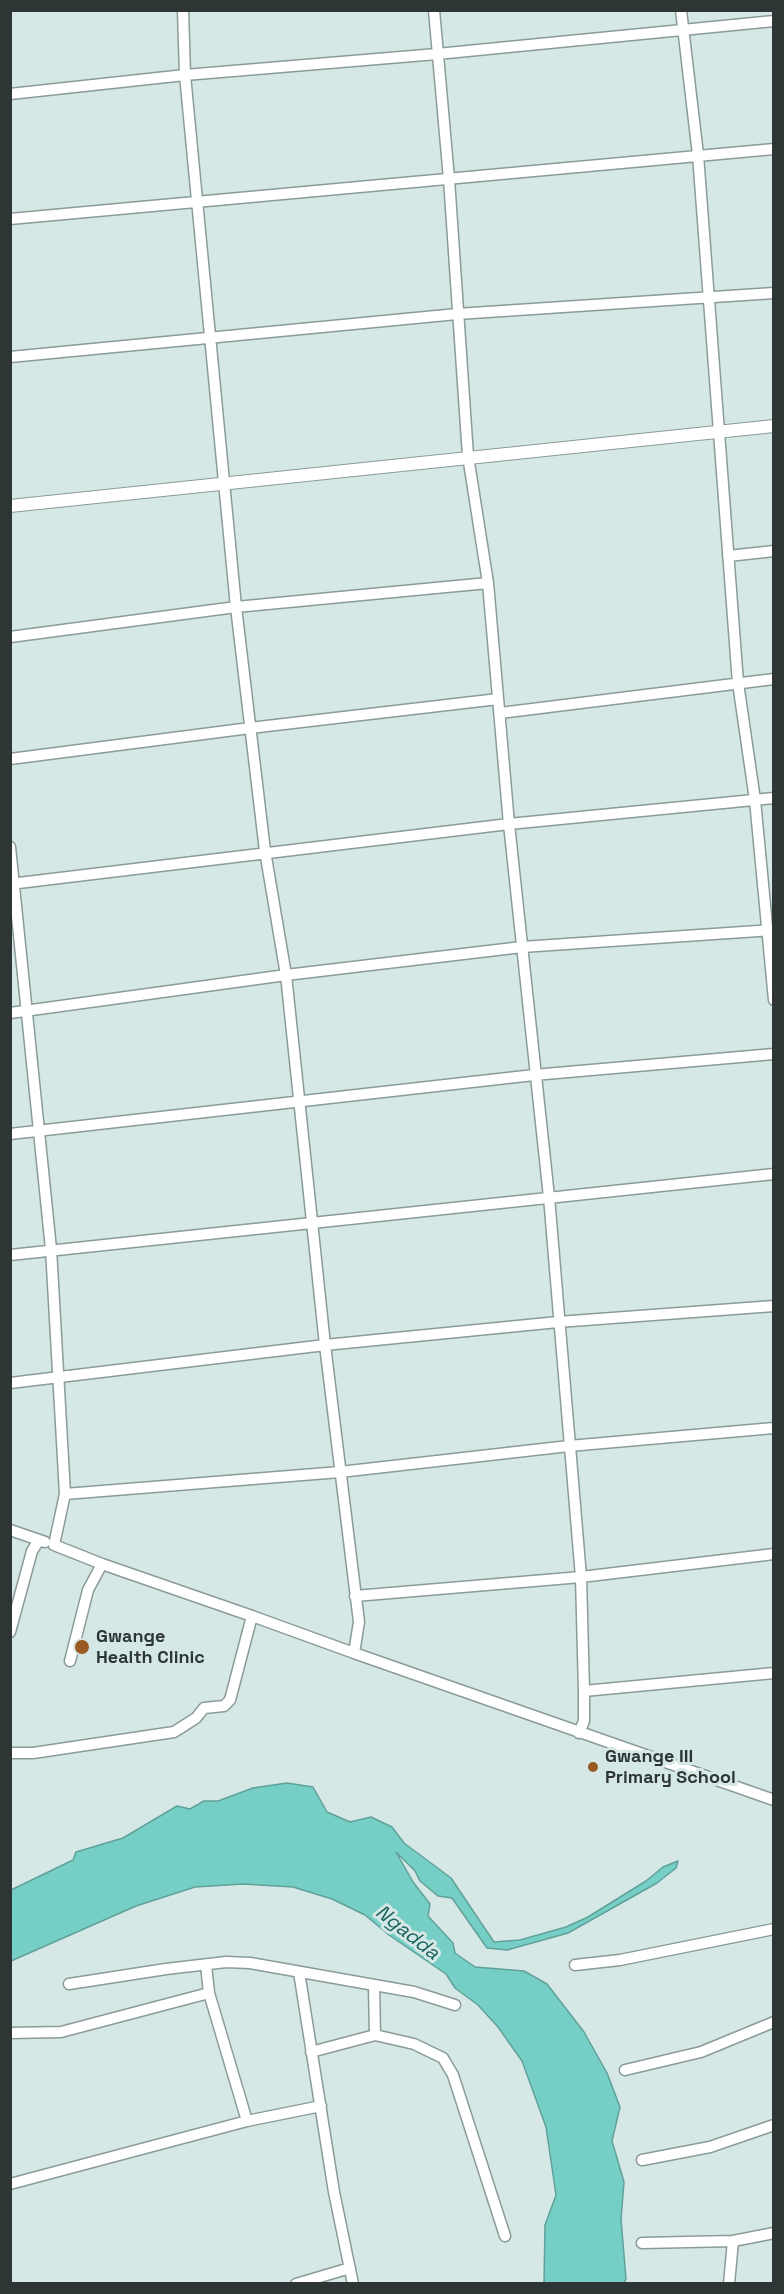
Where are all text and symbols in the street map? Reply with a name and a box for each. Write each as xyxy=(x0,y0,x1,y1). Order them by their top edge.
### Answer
place label: Gwange Health Clinic xyxy=(96,1626,205,1668)
marker: Gwange Health Clinic xyxy=(73,1638,91,1656)
place label: Gwange III Primary School xyxy=(605,1746,736,1788)
marker: Gwange III Primary School xyxy=(586,1760,600,1774)
water label: Ngadda xyxy=(370,1901,444,1965)

